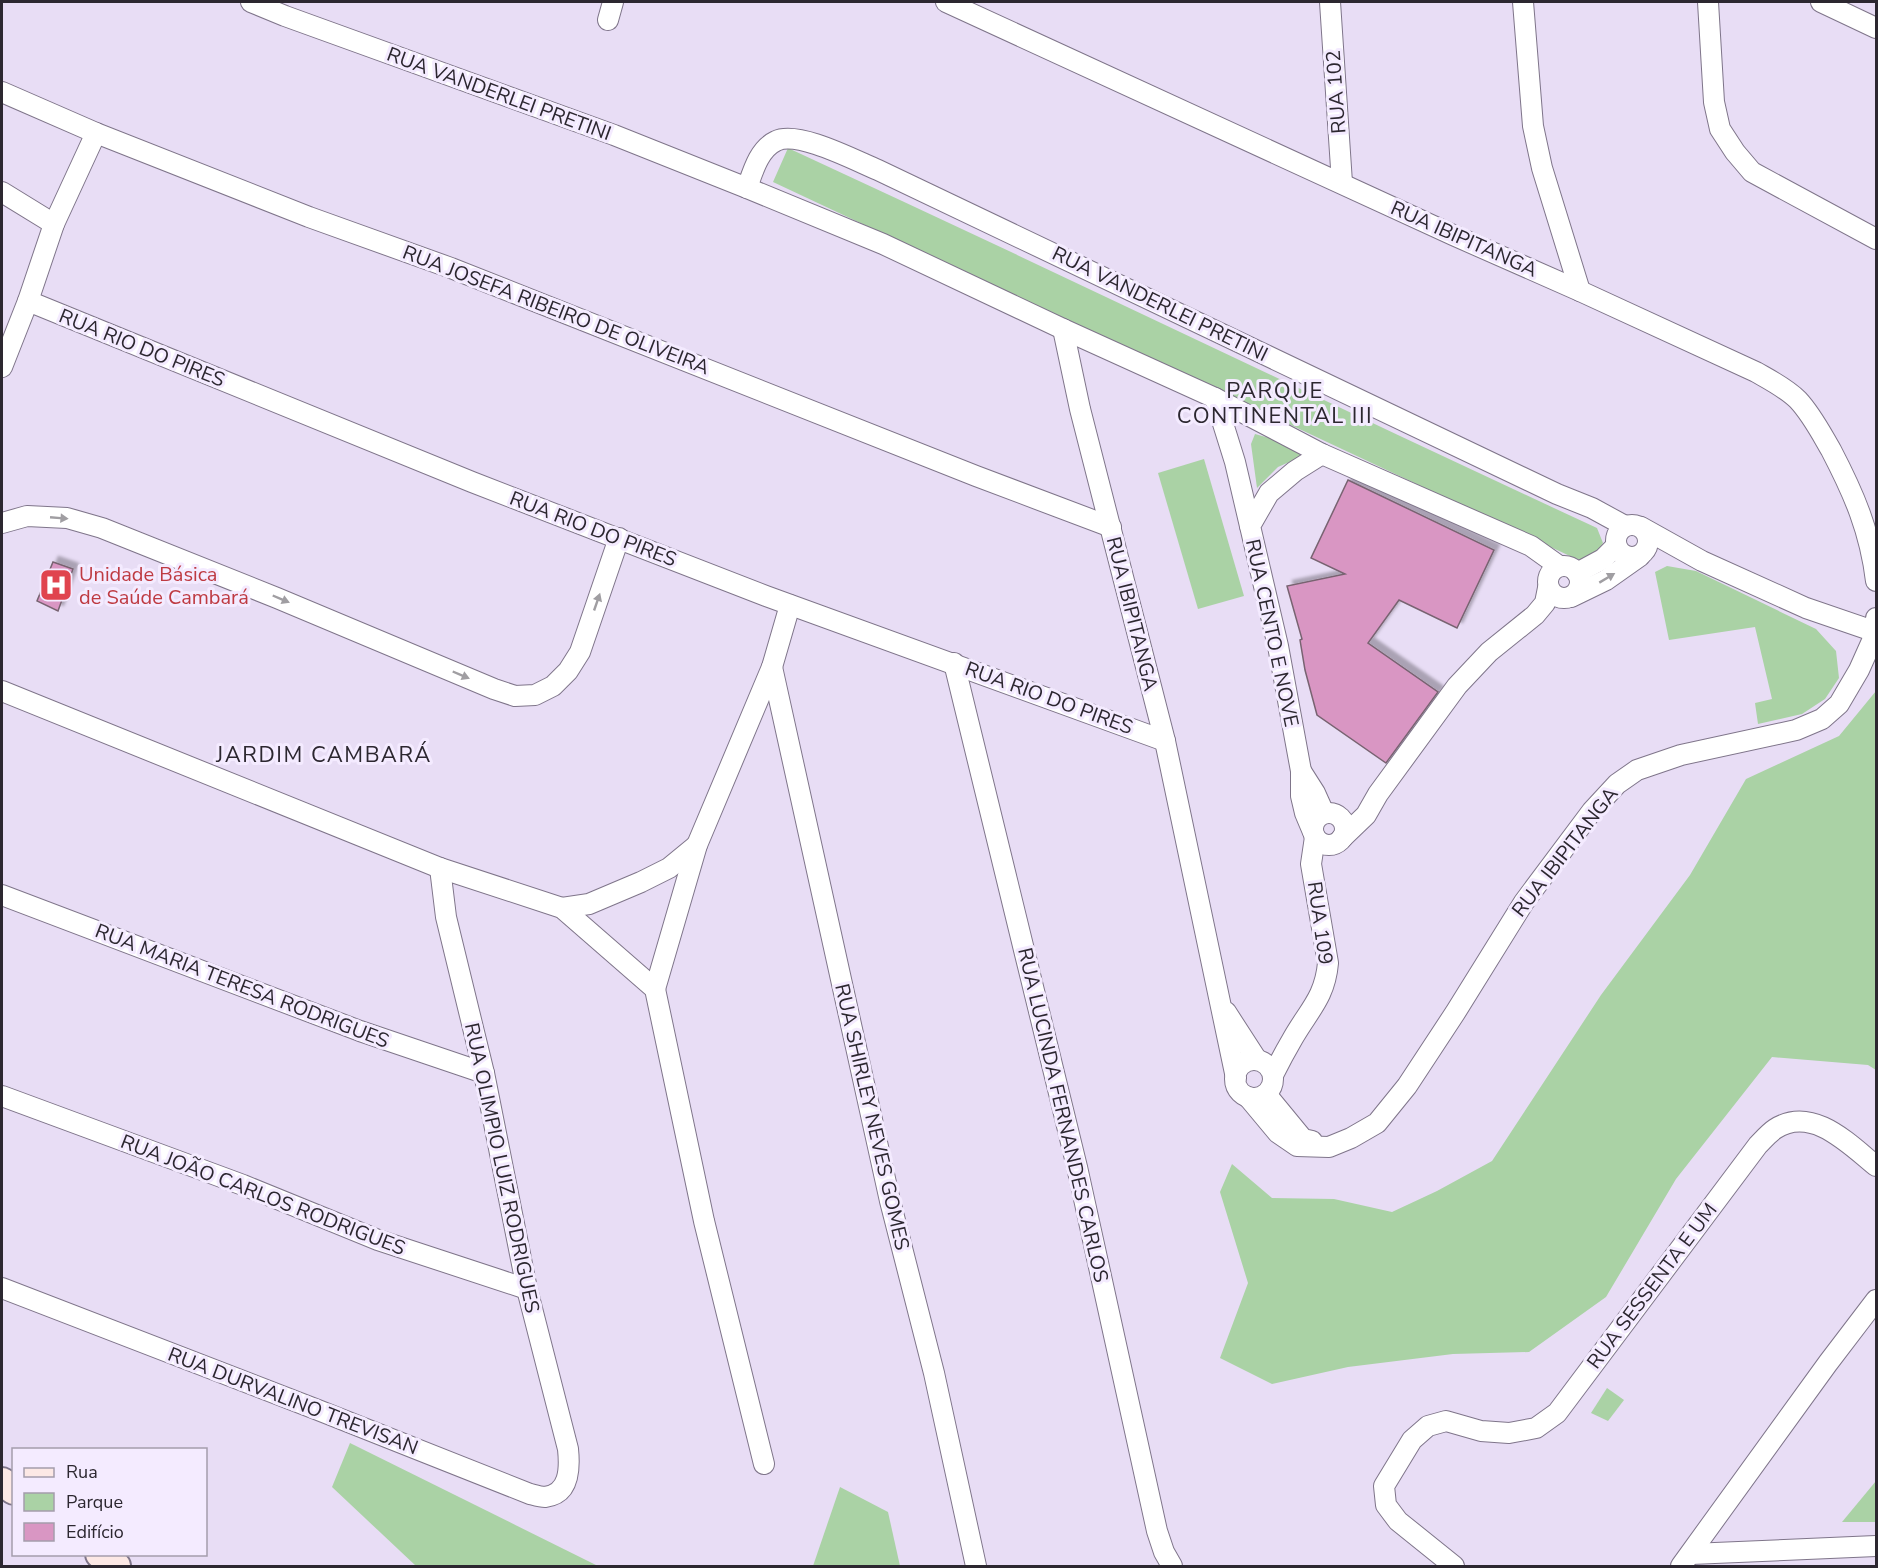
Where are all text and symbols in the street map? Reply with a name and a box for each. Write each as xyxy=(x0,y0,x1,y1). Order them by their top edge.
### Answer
street label: RUA VANDERLEI PRETINI xyxy=(383,41,615,147)
street label: RUA 102 xyxy=(1320,49,1352,135)
street label: RUA IBIPITANGA xyxy=(1386,195,1542,284)
street label: RUA JOSEFA RIBEIRO DE OLIVEIRA xyxy=(399,239,714,381)
street label: RUA VANDERLEI PRETINI xyxy=(1048,240,1272,368)
street label: RUA RIO DO PIRES xyxy=(55,302,229,394)
district label: PARQUE CONTINENTAL III xyxy=(1177,376,1373,431)
street label: RUA RIO DO PIRES xyxy=(506,485,680,573)
one-way arrow xyxy=(50,513,69,523)
street label: RUA IBIPITANGA xyxy=(1100,534,1164,694)
street label: RUA CENTO E NOVE xyxy=(1239,537,1305,729)
place label: Unidade Básica de Saúde Cambará xyxy=(79,561,249,611)
hospital icon: Unidade Básica de Saúde Cambará xyxy=(38,567,74,603)
one-way arrow xyxy=(1599,573,1615,584)
one-way arrow xyxy=(593,593,603,611)
one-way arrow xyxy=(272,595,290,604)
street label: RUA RIO DO PIRES xyxy=(961,655,1137,741)
one-way arrow xyxy=(452,670,470,680)
district label: JARDIM CAMBARÁ xyxy=(215,740,432,770)
street label: RUA IBIPITANGA xyxy=(1506,781,1625,923)
street label: RUA 109 xyxy=(1301,880,1339,966)
street label: RUA MARIA TERESA RODRIGUES xyxy=(91,917,393,1055)
street label: RUA LUCINDA FERNANDES CARLOS xyxy=(1011,945,1115,1285)
street label: RUA SHIRLEY NEVES GOMES xyxy=(828,981,916,1253)
street label: RUA OLIMPIO LUIZ RODRIGUES xyxy=(458,1020,546,1316)
street label: RUA JOÃO CARLOS RODRIGUES xyxy=(117,1128,409,1262)
street label: RUA SESSENTA E UM xyxy=(1581,1198,1723,1374)
street label: RUA DURVALINO TREVISAN xyxy=(164,1341,422,1461)
legend xyxy=(12,1448,207,1556)
text: Rua xyxy=(66,1460,98,1484)
text: Parque xyxy=(66,1490,123,1514)
text: Edifício xyxy=(66,1520,124,1544)

